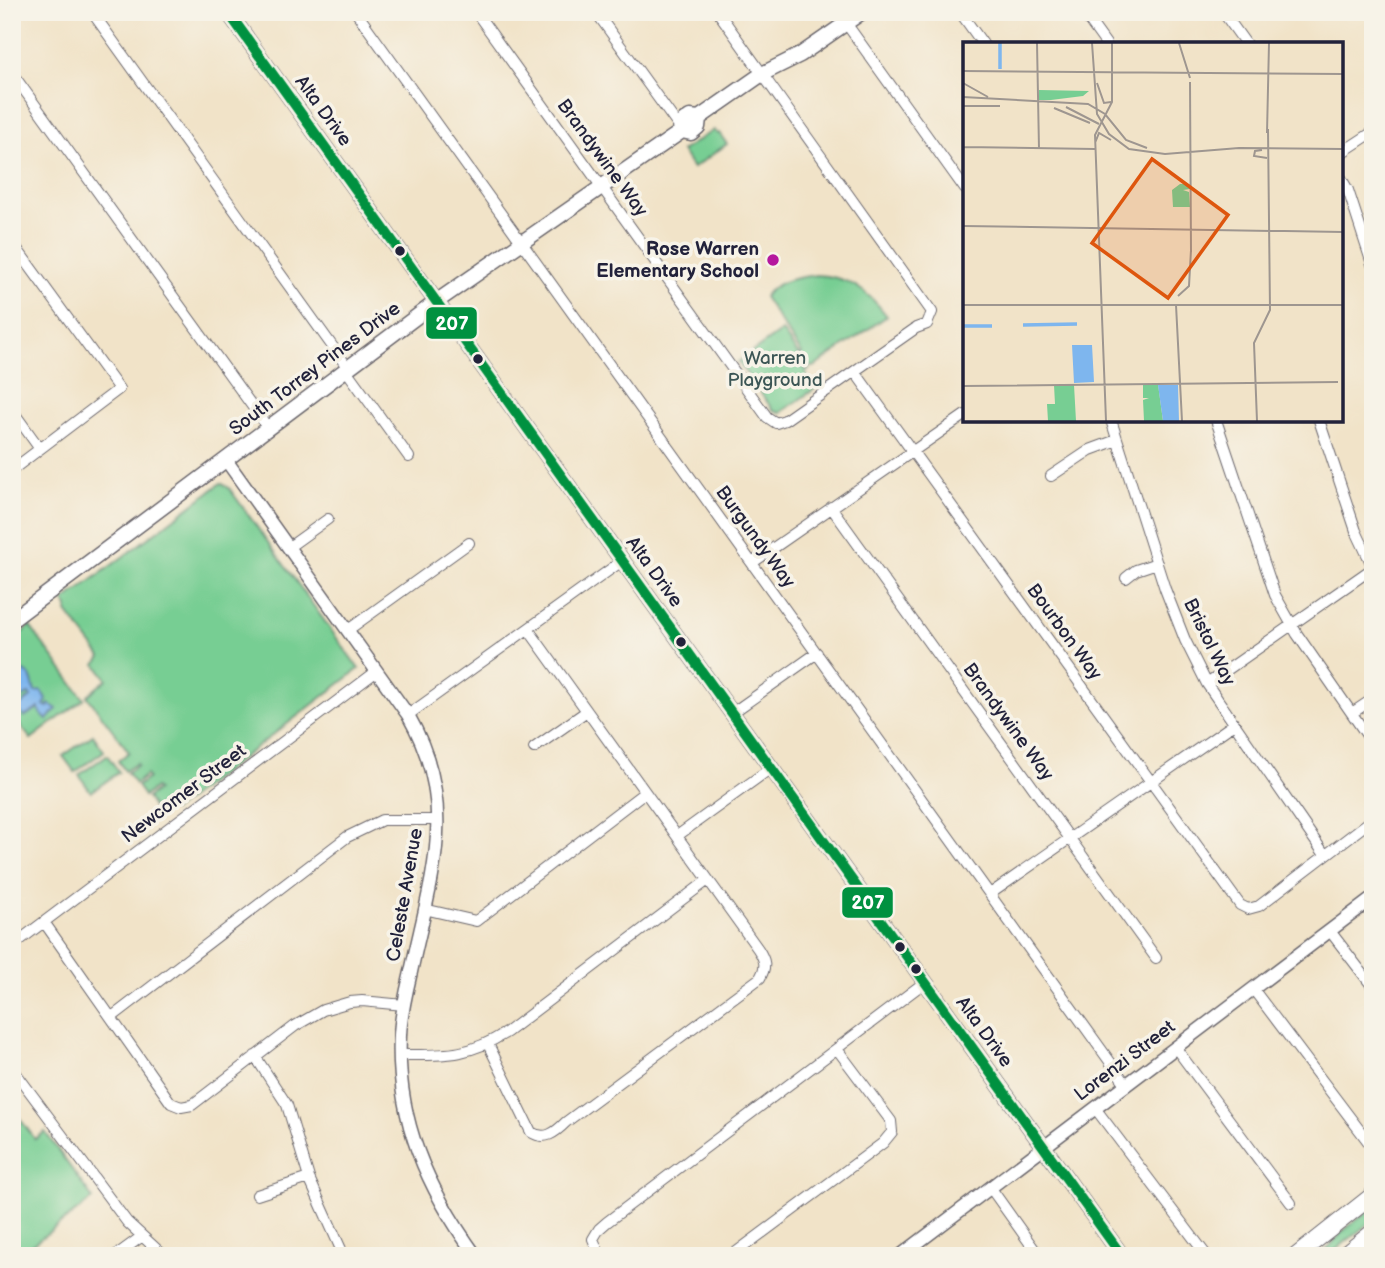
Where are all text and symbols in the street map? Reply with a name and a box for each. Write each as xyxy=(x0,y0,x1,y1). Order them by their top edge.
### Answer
inset map xyxy=(963,42,1343,422)
street label: Alta Drive xyxy=(290,71,356,151)
street label: Brandywine Way xyxy=(552,95,653,222)
place label: Rose Warren Elementary School xyxy=(596,238,759,283)
unlabelled marker xyxy=(393,244,407,258)
marker: Rose Warren Elementary School xyxy=(765,252,781,268)
street label: South Torrey Pines Drive xyxy=(225,297,405,441)
line badge: 207 xyxy=(425,306,478,340)
text: 207 xyxy=(435,313,469,336)
park label: Warren Playground xyxy=(727,347,823,392)
unlabelled marker xyxy=(471,352,485,366)
street label: Burgundy Way xyxy=(710,481,800,593)
street label: Alta Drive xyxy=(621,532,687,612)
street label: Bourbon Way xyxy=(1021,579,1107,685)
street label: Bristol Way xyxy=(1178,595,1240,690)
unlabelled marker xyxy=(674,635,688,649)
street label: Brandywine Way xyxy=(958,659,1059,786)
street label: Newcomer Street xyxy=(117,740,251,848)
street label: Celeste Avenue xyxy=(382,827,428,963)
line badge: 207 xyxy=(841,886,894,919)
text: 207 xyxy=(851,892,885,915)
unlabelled marker xyxy=(893,940,907,954)
unlabelled marker xyxy=(909,962,923,976)
street label: Alta Drive xyxy=(951,992,1017,1072)
street label: Lorenzi Street xyxy=(1070,1016,1180,1106)

